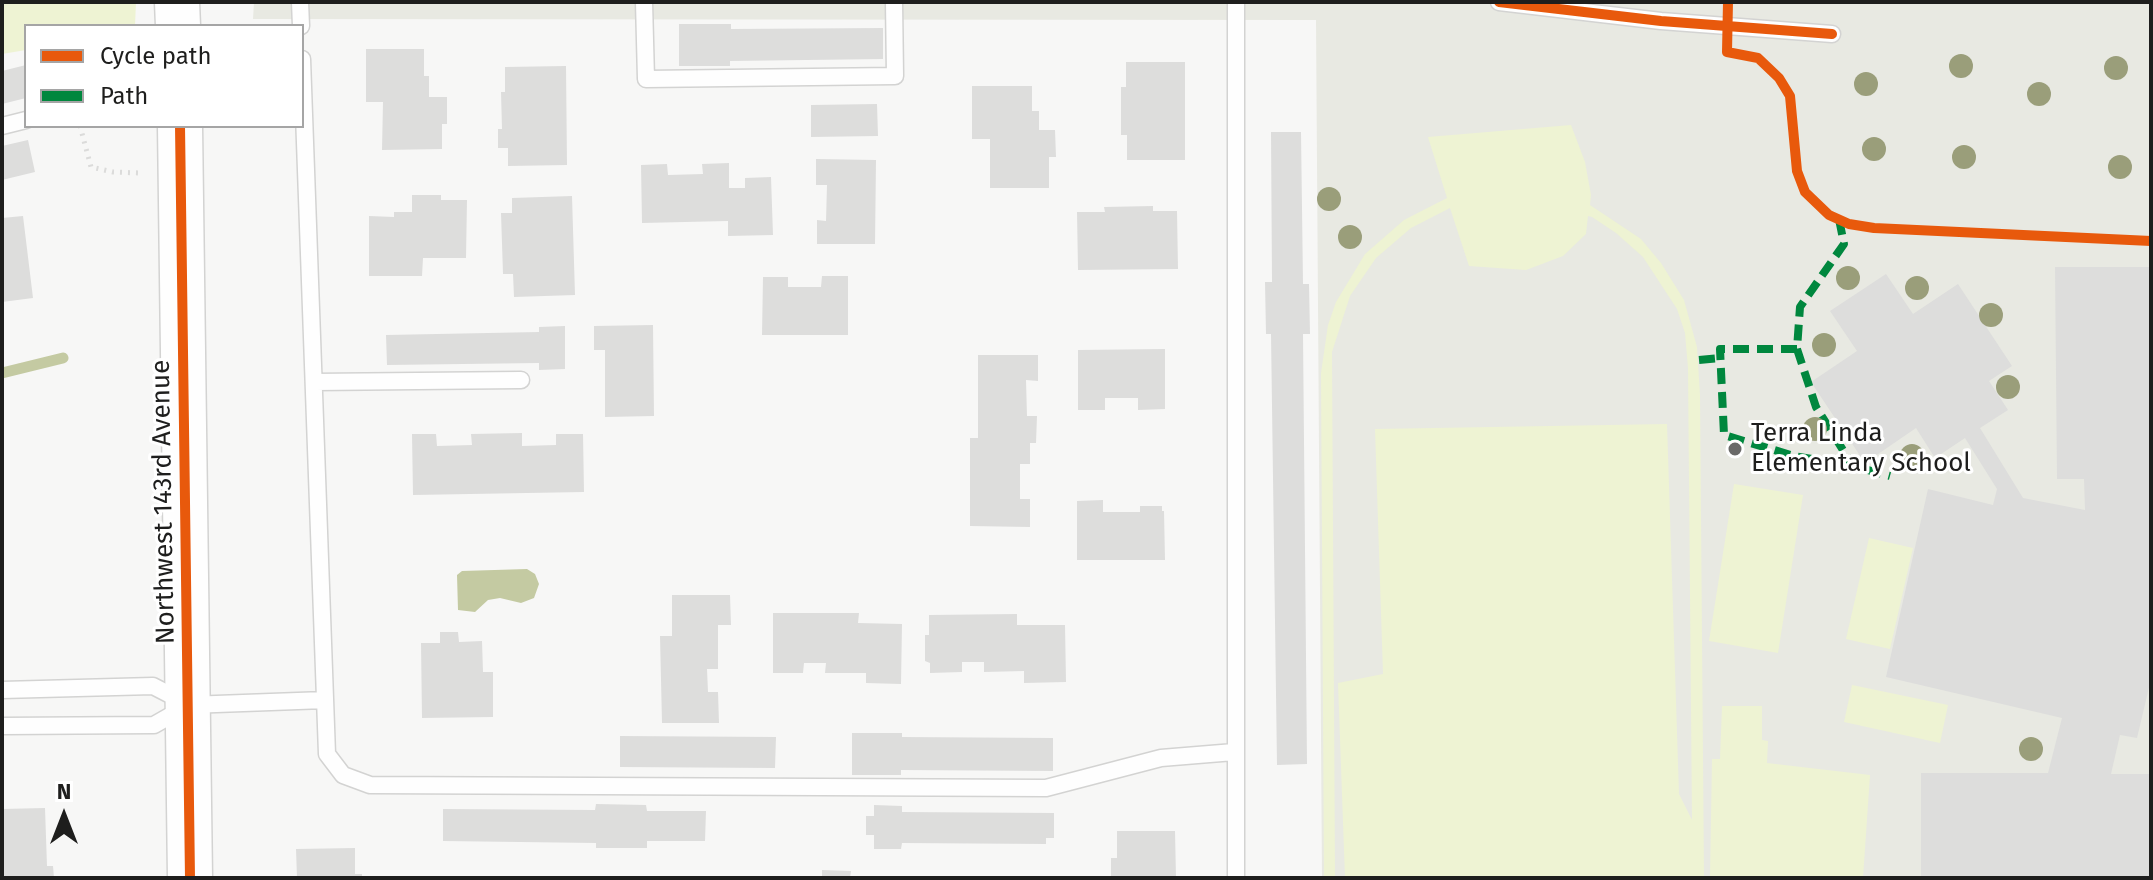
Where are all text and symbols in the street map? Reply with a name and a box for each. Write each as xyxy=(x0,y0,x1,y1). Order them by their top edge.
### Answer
legend xyxy=(24,24,304,128)
text: Cycle path xyxy=(100,42,212,70)
text: Path xyxy=(100,82,148,110)
street label: Northwest 143rd Avenue xyxy=(146,360,182,644)
place label: Terra Linda Elementary School xyxy=(1751,418,1971,480)
marker: Terra Linda Elementary School xyxy=(1726,440,1744,458)
north arrow xyxy=(24,776,104,856)
text: N xyxy=(57,778,71,805)

